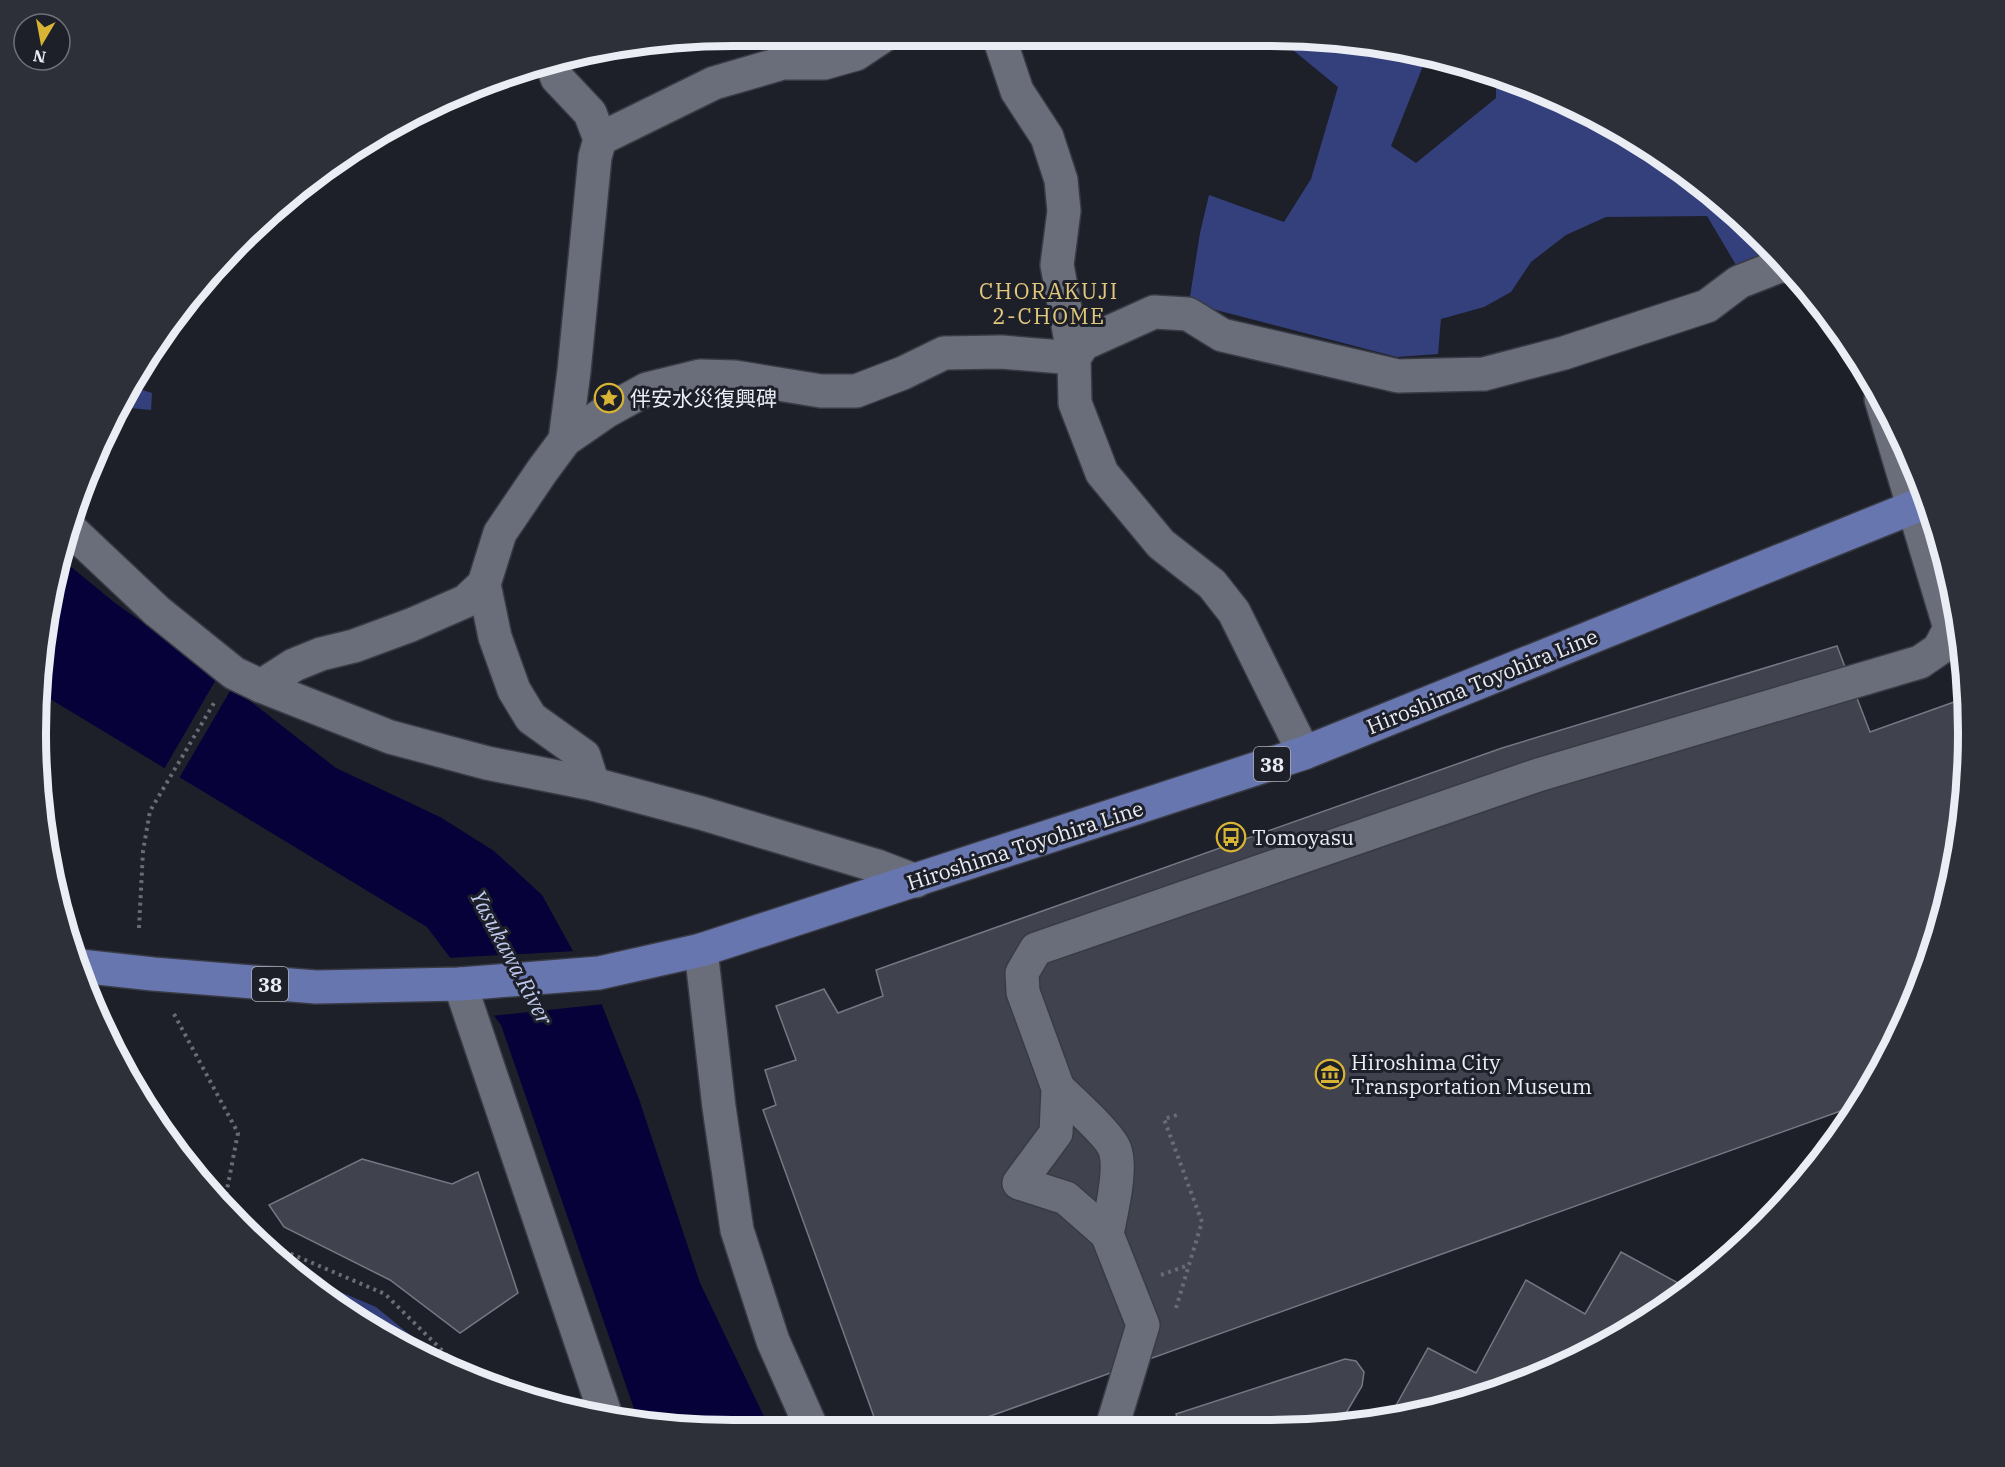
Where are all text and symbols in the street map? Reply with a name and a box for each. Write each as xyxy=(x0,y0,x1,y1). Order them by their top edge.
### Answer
north arrow xyxy=(12,12,72,72)
text: N xyxy=(31,46,47,68)
district label: CHORAKUJI 2-CHOME xyxy=(979,276,1119,330)
place icon: 伴安水災復興碑 xyxy=(593,382,625,414)
place label: 伴安水災復興碑 xyxy=(630,384,777,412)
street label: Hiroshima Toyohira Line xyxy=(1362,622,1602,740)
road number: 38 xyxy=(1254,747,1290,781)
street label: Hiroshima Toyohira Line xyxy=(903,794,1147,896)
bus stop icon: Tomoyasu xyxy=(1215,821,1247,853)
place label: Tomoyasu xyxy=(1252,823,1354,851)
water label: Yasukawa River xyxy=(464,885,560,1031)
road number: 38 xyxy=(252,967,288,1001)
place label: Hiroshima City Transportation Museum xyxy=(1351,1048,1592,1100)
museum icon: Hiroshima City Transportation Museum xyxy=(1314,1058,1346,1090)

